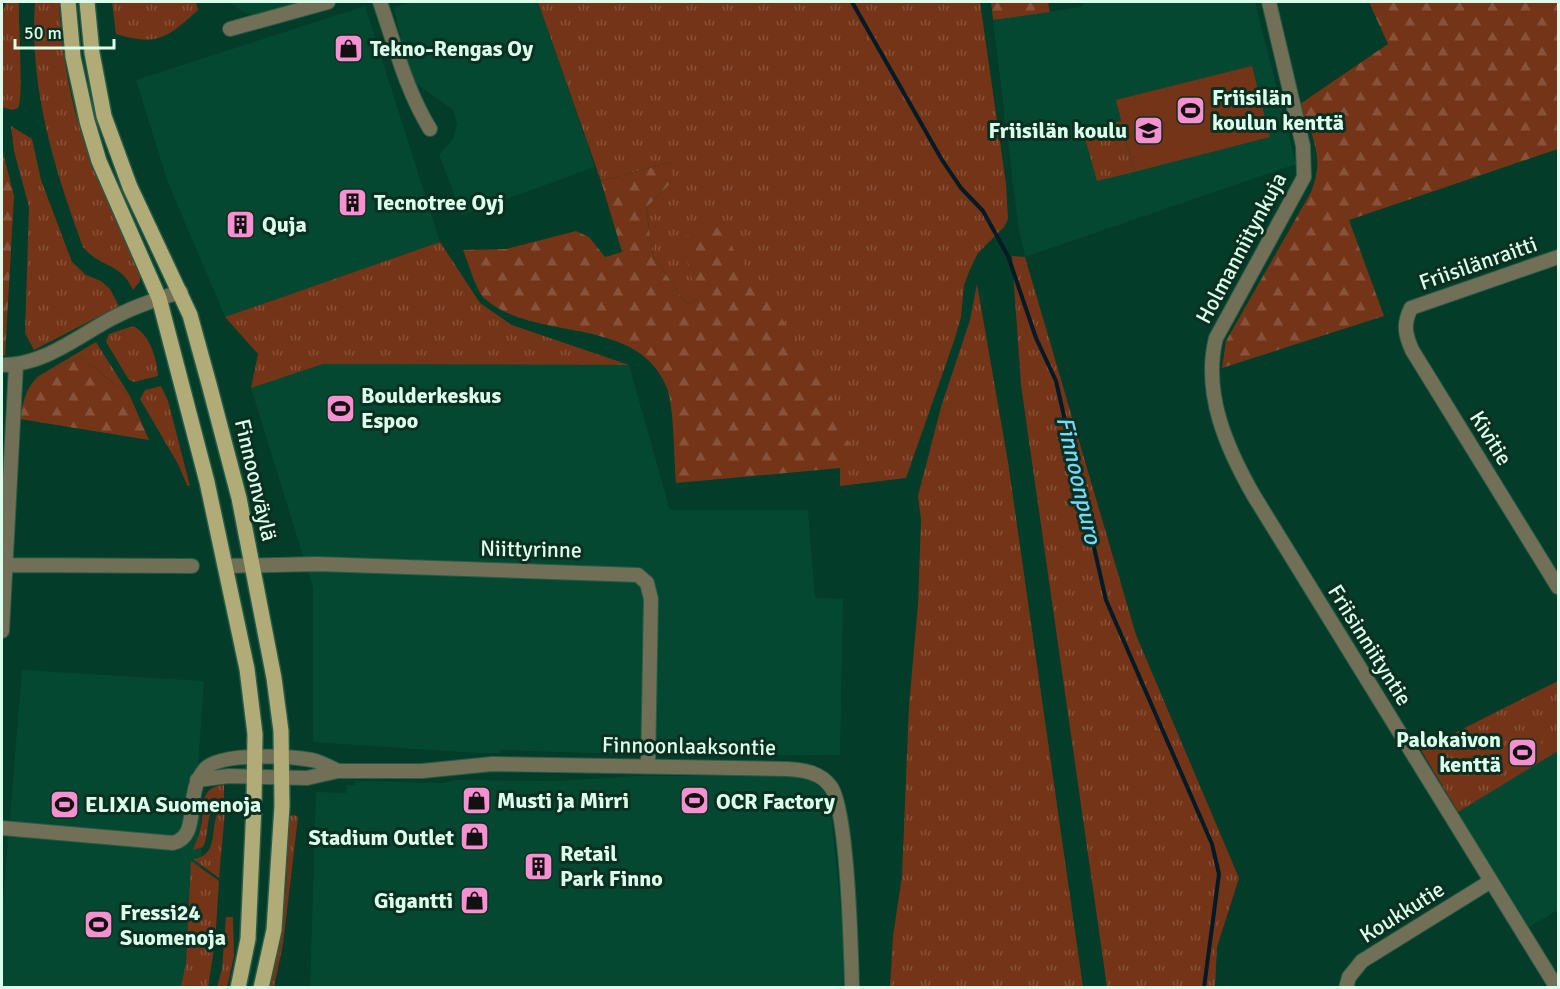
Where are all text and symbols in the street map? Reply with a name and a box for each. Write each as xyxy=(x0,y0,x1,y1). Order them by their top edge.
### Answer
scale bar xyxy=(15,12,114,50)
text: 50 m xyxy=(24,22,62,44)
shop icon: Tekno-Rengas Oy xyxy=(333,32,365,64)
place label: Tekno-Rengas Oy xyxy=(370,35,533,62)
place label: Friisilän koulun kenttä xyxy=(1212,84,1344,136)
sports icon: Friisilän koulun kenttä xyxy=(1175,94,1207,126)
school or university icon: Friisilän koulu xyxy=(1132,114,1164,146)
place label: Friisilän koulu xyxy=(989,117,1127,144)
street label: Holmanniitynkuja xyxy=(1190,168,1292,328)
building icon: Tecnotree Oyj xyxy=(337,186,369,218)
place label: Tecnotree Oyj xyxy=(374,189,504,216)
building icon: Quja xyxy=(225,208,257,240)
place label: Quja xyxy=(262,211,307,238)
street label: Friisilänraitti xyxy=(1415,230,1541,296)
place label: Boulderkeskus Espoo xyxy=(361,382,501,434)
sports icon: Boulderkeskus Espoo xyxy=(324,392,356,424)
street label: Kivitie xyxy=(1464,406,1518,470)
water label: Finnoonpuro xyxy=(1050,413,1109,548)
street label: Finnoonväylä xyxy=(229,416,283,544)
street label: Niittyrinne xyxy=(480,535,582,563)
street label: Friisinniityntie xyxy=(1322,579,1418,711)
place label: Palokaivon kenttä xyxy=(1396,726,1501,778)
street label: Finnoonlaaksontie xyxy=(602,731,776,761)
sports icon: Palokaivon kenttä xyxy=(1506,736,1538,768)
shop icon: Musti ja Mirri xyxy=(460,784,492,816)
sports icon: OCR Factory xyxy=(679,785,711,817)
place label: Musti ja Mirri xyxy=(497,787,629,814)
sports icon: ELIXIA Suomenoja xyxy=(48,788,80,820)
place label: OCR Factory xyxy=(716,788,835,815)
place label: ELIXIA Suomenoja xyxy=(85,791,261,818)
shop icon: Stadium Outlet xyxy=(459,821,491,853)
place label: Stadium Outlet xyxy=(308,824,454,851)
place label: Retail Park Finno xyxy=(560,840,663,892)
building icon: Retail Park Finno xyxy=(523,850,555,882)
street label: Koukkutie xyxy=(1355,875,1449,949)
shop icon: Gigantti xyxy=(458,884,490,916)
place label: Gigantti xyxy=(374,887,453,914)
place label: Fressi24 Suomenoja xyxy=(120,899,226,951)
sports icon: Fressi24 Suomenoja xyxy=(83,909,115,941)

